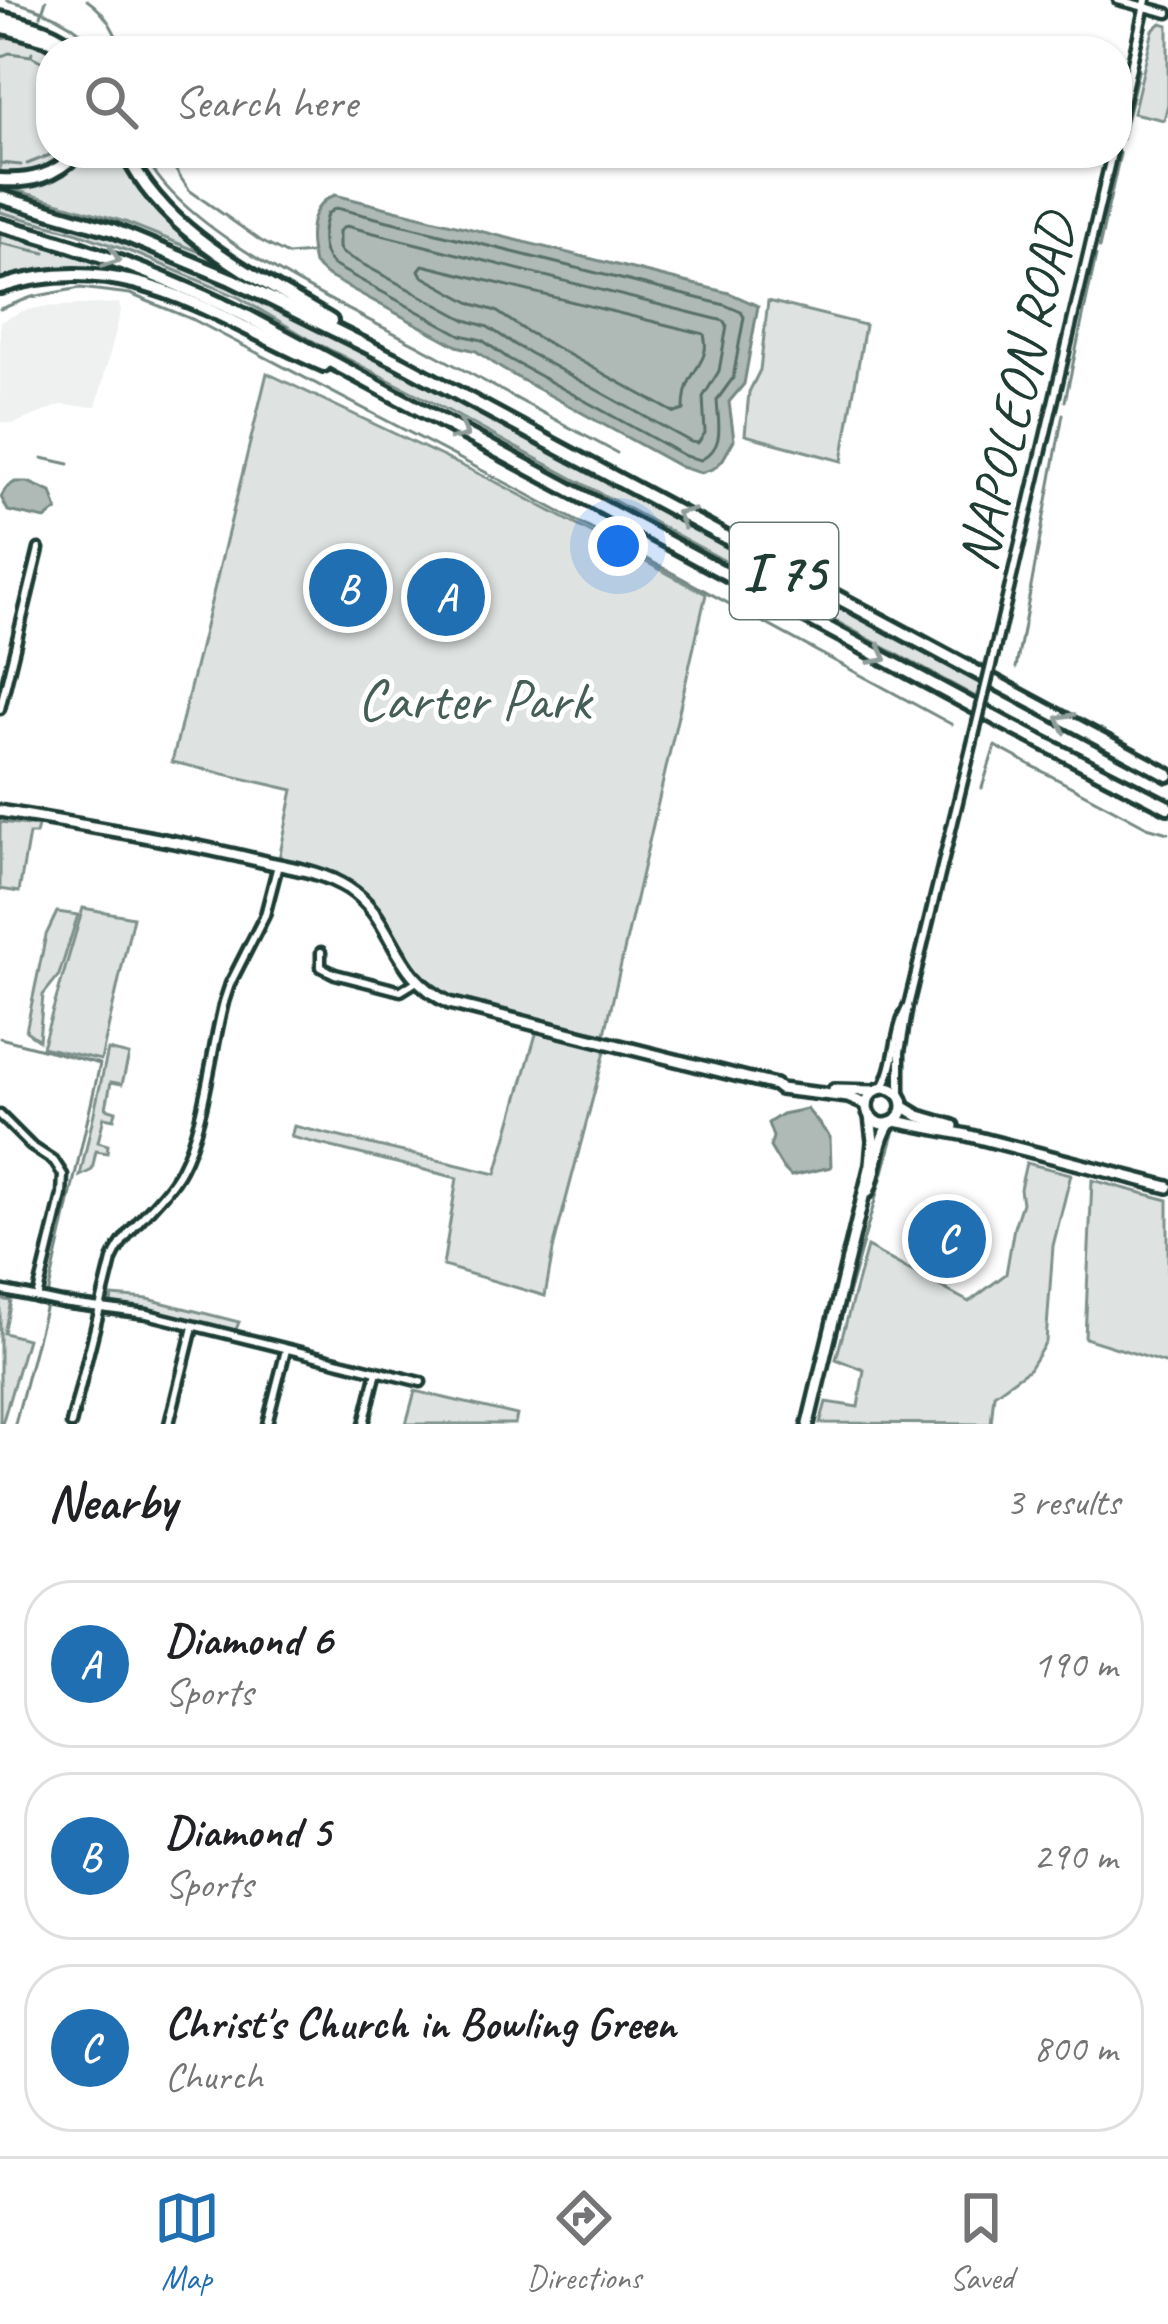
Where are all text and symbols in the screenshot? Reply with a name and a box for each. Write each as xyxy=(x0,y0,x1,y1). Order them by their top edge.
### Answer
search box xyxy=(36,36,1132,168)
icon: search xyxy=(78,69,144,135)
text: Search here xyxy=(174,74,357,131)
street label: NAPOLEON ROAD xyxy=(940,202,1093,577)
one-way arrow xyxy=(100,244,121,268)
one-way arrow xyxy=(448,418,470,441)
one-way arrow xyxy=(675,507,696,530)
your location xyxy=(588,516,648,576)
road number: I 75 xyxy=(730,523,838,619)
pin: B xyxy=(309,543,387,633)
pin: A xyxy=(407,552,485,642)
one-way arrow xyxy=(866,642,887,665)
park label: Carter Park xyxy=(358,664,594,736)
one-way arrow xyxy=(1055,712,1077,735)
pin: C xyxy=(908,1194,986,1284)
text: Nearby xyxy=(48,1470,176,1534)
text: 3 results xyxy=(1006,1478,1120,1527)
text: Diamond 6 xyxy=(165,1611,332,1668)
text: A xyxy=(80,1640,100,1689)
text: 190 m xyxy=(1033,1640,1117,1689)
text: Sports xyxy=(165,1668,253,1717)
text: Diamond 5 xyxy=(165,1803,330,1860)
text: B xyxy=(80,1832,100,1881)
text: 290 m xyxy=(1033,1832,1117,1881)
text: Sports xyxy=(165,1860,253,1909)
text: Christ's Church in Bowling Green xyxy=(165,1995,676,2052)
text: C xyxy=(81,2024,99,2073)
text: 800 m xyxy=(1033,2024,1117,2073)
text: Church xyxy=(165,2052,263,2101)
tab: Map xyxy=(154,2185,220,2299)
tab: Directions xyxy=(527,2185,641,2299)
tab: Saved xyxy=(948,2185,1014,2299)

